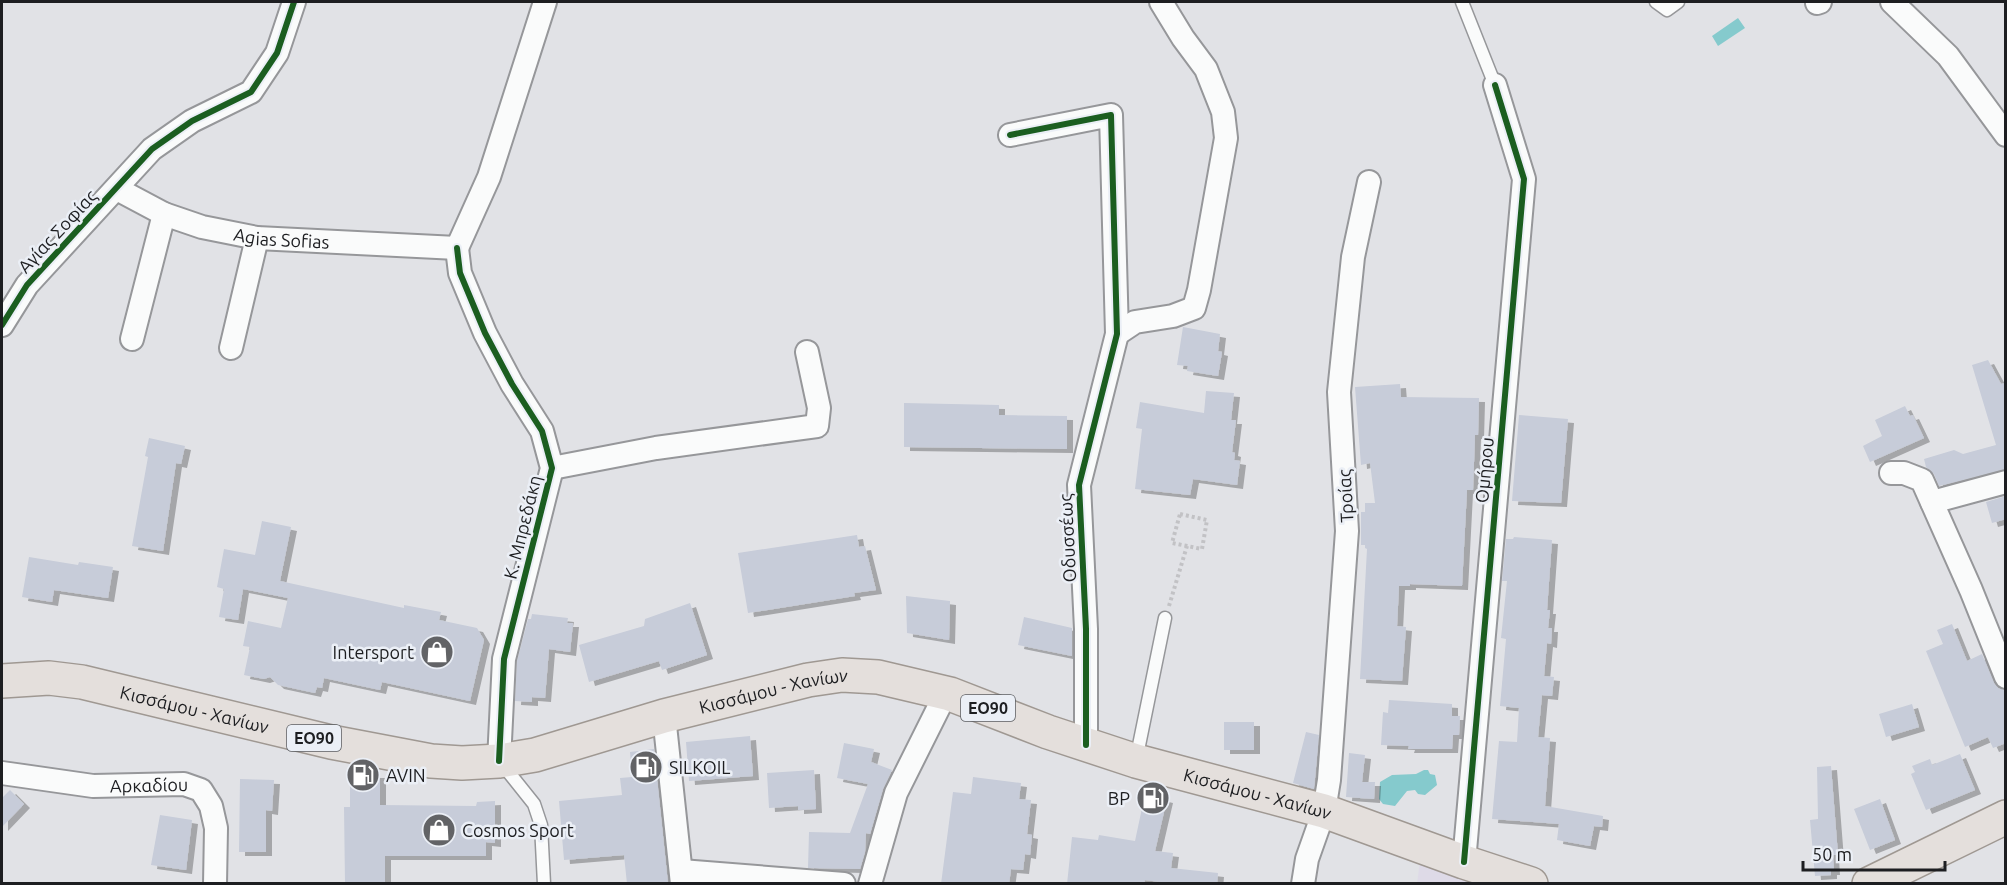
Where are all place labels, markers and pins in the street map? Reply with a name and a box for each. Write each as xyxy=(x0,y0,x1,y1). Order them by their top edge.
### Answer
shop icon: Intersport xyxy=(419,634,455,670)
place label: Intersport xyxy=(333,642,414,662)
fuel station icon: SILKOIL xyxy=(628,749,664,785)
fuel station icon: AVIN xyxy=(345,757,381,793)
place label: SILKOIL xyxy=(669,757,730,777)
place label: AVIN xyxy=(386,765,426,785)
fuel station icon: BP xyxy=(1135,780,1171,816)
place label: BP xyxy=(1108,788,1130,808)
shop icon: Cosmos Sport xyxy=(421,812,457,848)
place label: Cosmos Sport xyxy=(462,820,574,840)

